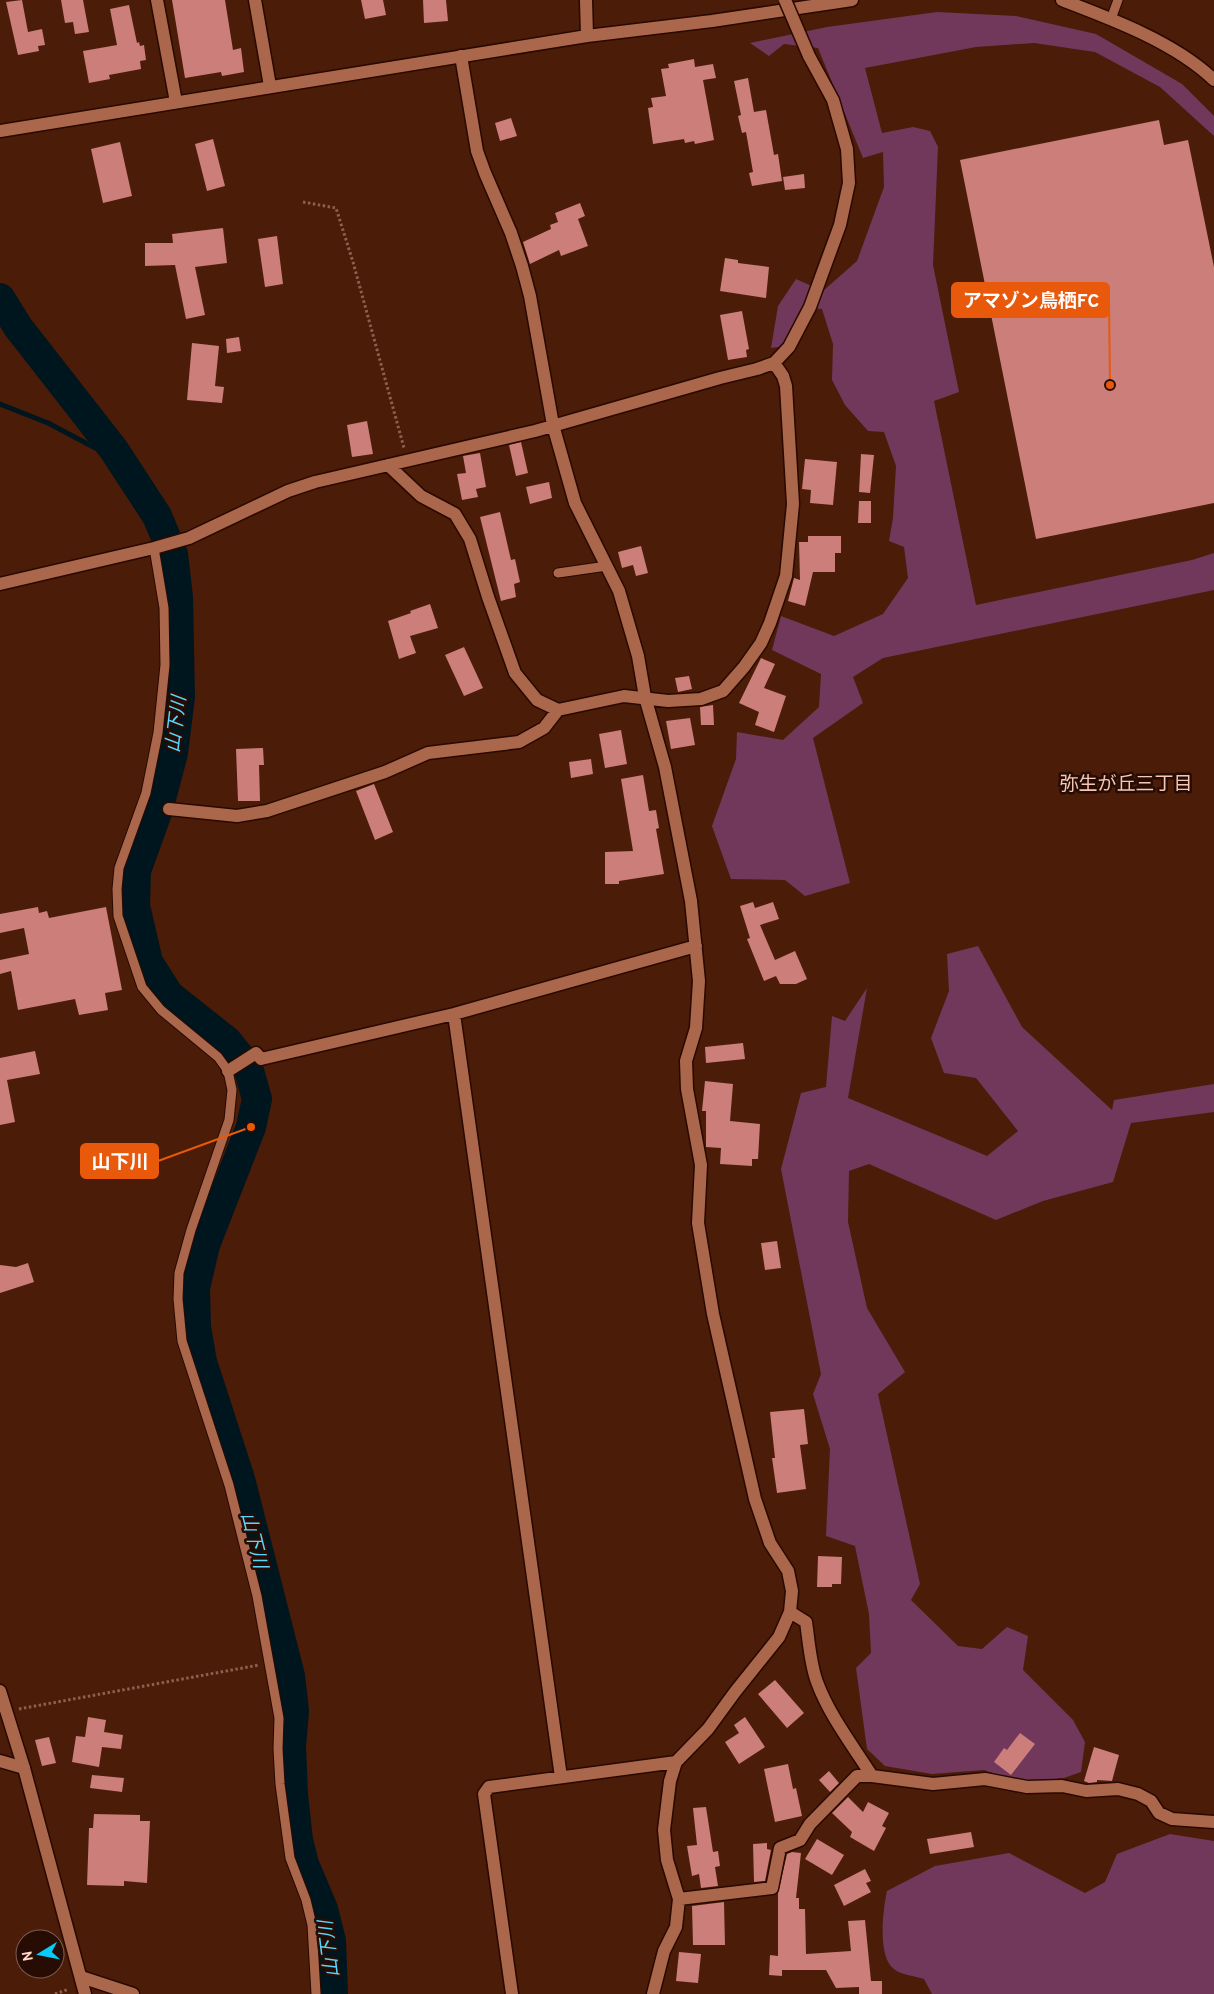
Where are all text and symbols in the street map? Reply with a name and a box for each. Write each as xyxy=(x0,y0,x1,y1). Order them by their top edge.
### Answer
callout: アマゾン鳥栖FC xyxy=(952,283,1109,317)
text: アマゾン鳥栖FC xyxy=(963,290,1099,314)
water label: 山下川 xyxy=(162,693,193,754)
district label: 弥生が丘三丁目 xyxy=(1059,773,1193,797)
callout: 山下川 xyxy=(81,1144,158,1178)
text: 山下川 xyxy=(91,1151,149,1175)
water label: 山下川 xyxy=(235,1510,272,1573)
water label: 山下川 xyxy=(314,1917,345,1979)
north arrow xyxy=(15,1929,65,1979)
text: N xyxy=(19,1950,38,1962)

